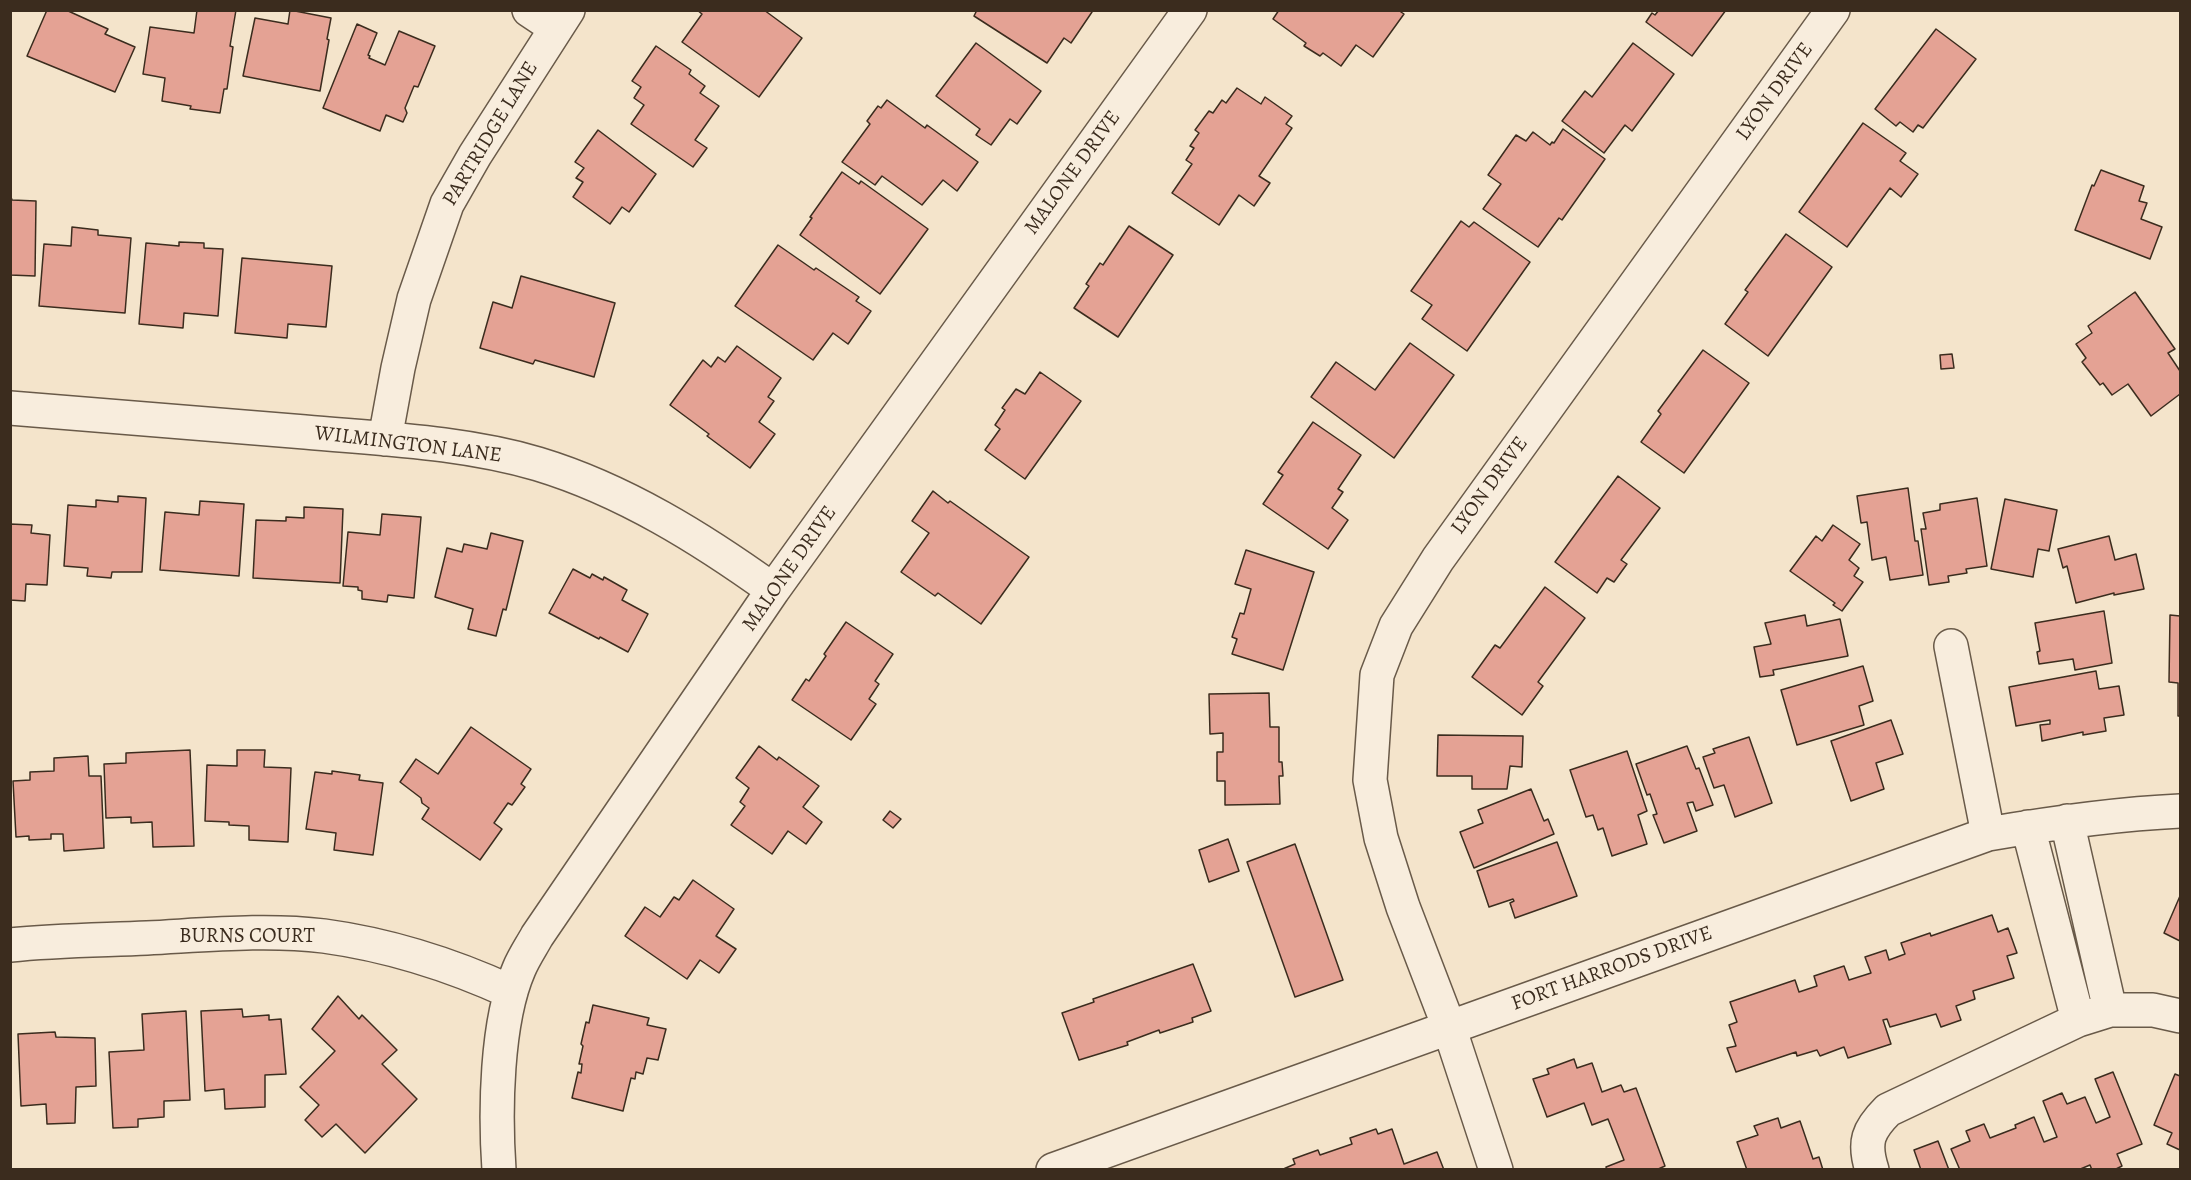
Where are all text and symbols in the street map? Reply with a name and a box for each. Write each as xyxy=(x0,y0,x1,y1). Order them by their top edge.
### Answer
street label: LYON DRIVE xyxy=(1731,38,1819,146)
street label: PARTRIDGE LANE xyxy=(438,57,544,211)
street label: MALONE DRIVE xyxy=(1020,106,1126,240)
street label: WILMINGTON LANE xyxy=(313,421,503,469)
street label: LYON DRIVE xyxy=(1446,432,1534,540)
street label: MALONE DRIVE xyxy=(737,501,843,637)
street label: FORT HARRODS DRIVE xyxy=(1508,921,1716,1017)
street label: BURNS COURT xyxy=(179,924,315,950)

